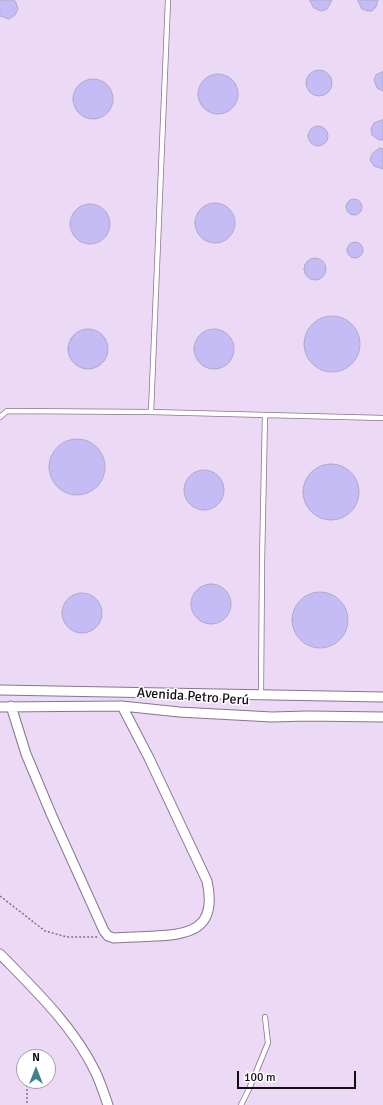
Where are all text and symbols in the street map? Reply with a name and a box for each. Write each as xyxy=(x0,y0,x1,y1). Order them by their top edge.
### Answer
street label: Avenida Petro Perú xyxy=(136,685,250,709)
north arrow xyxy=(16,1049,56,1089)
text: N xyxy=(32,1051,40,1064)
scale bar xyxy=(239,1063,358,1089)
text: 100 m xyxy=(244,1070,276,1085)

